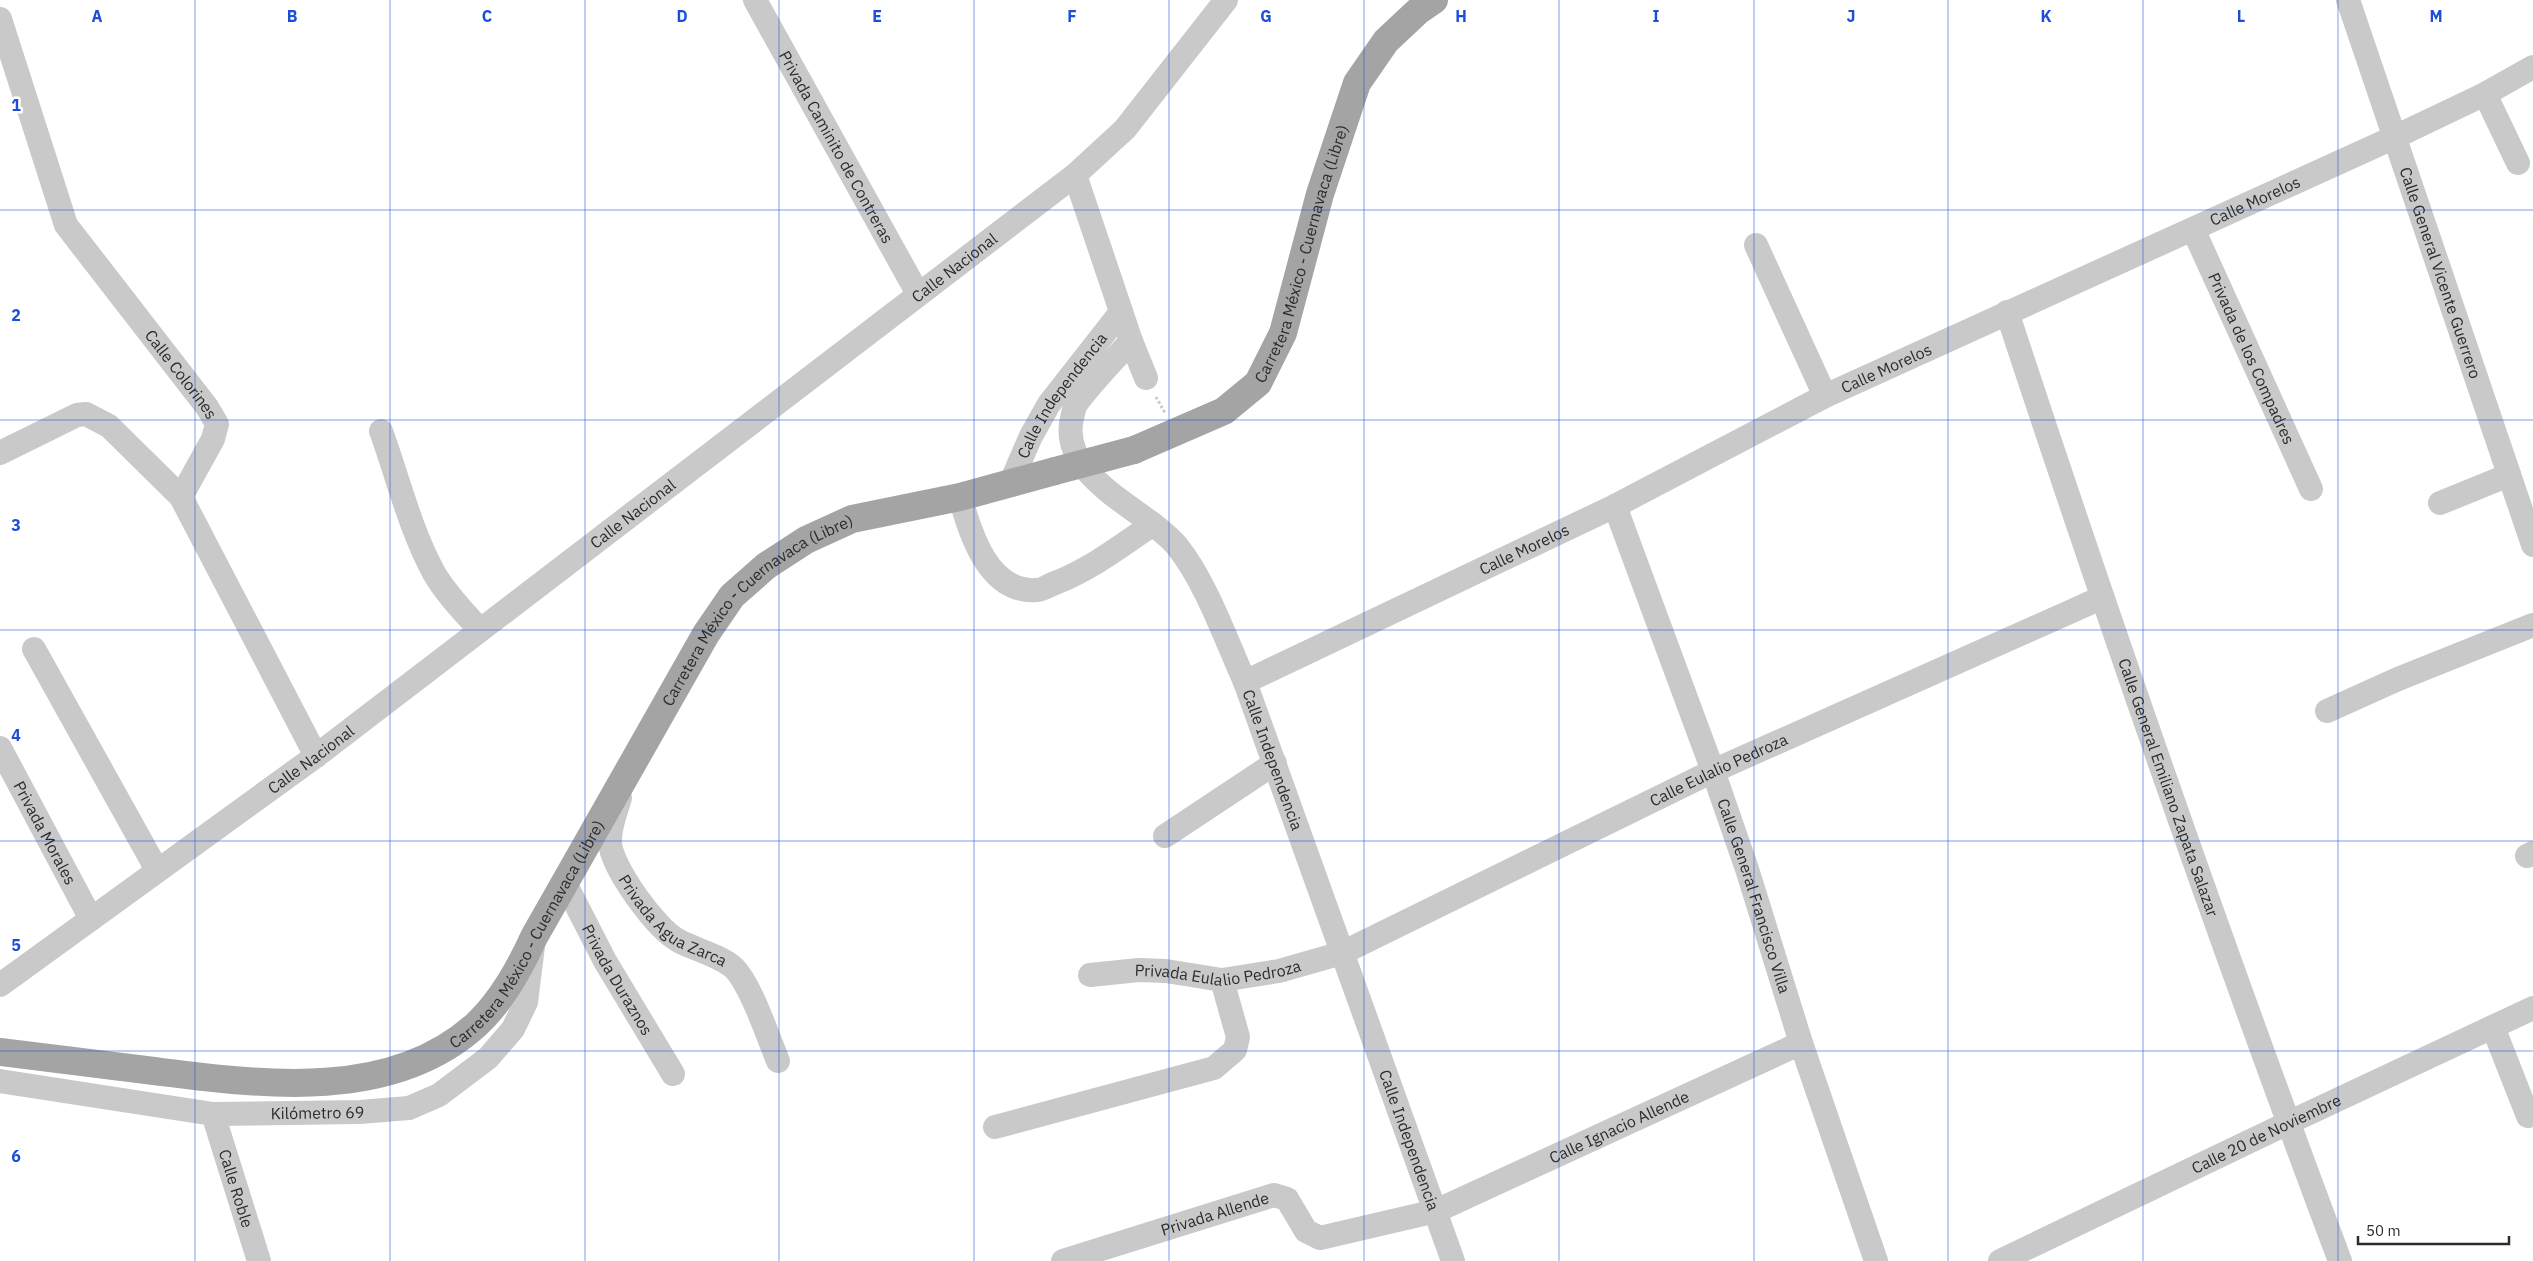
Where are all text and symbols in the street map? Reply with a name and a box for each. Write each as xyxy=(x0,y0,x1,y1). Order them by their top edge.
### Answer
text: A xyxy=(92,6,103,26)
text: B xyxy=(287,6,298,26)
text: C xyxy=(482,6,492,26)
text: D xyxy=(676,6,688,26)
text: E xyxy=(872,6,882,26)
text: F xyxy=(1067,6,1077,26)
text: G xyxy=(1260,6,1272,26)
text: H xyxy=(1455,6,1467,26)
text: I xyxy=(1653,6,1660,26)
text: J xyxy=(1847,6,1855,26)
text: K xyxy=(2040,6,2052,26)
text: L xyxy=(2237,6,2245,26)
text: M xyxy=(2429,6,2443,26)
street label: Privada Caminito de Contreras xyxy=(775,47,898,247)
text: 1 xyxy=(11,95,21,115)
street label: Carretera México - Cuernavaca (Libre) xyxy=(1250,122,1352,386)
street label: Calle General Vicente Guerrero xyxy=(2395,164,2486,381)
street label: Calle Morelos xyxy=(2206,171,2303,230)
street label: Calle Nacional xyxy=(907,228,1001,307)
street label: Privada de los Compadres xyxy=(2204,269,2299,447)
text: 2 xyxy=(11,305,21,325)
street label: Calle Colorines xyxy=(141,326,222,423)
street label: Calle Independencia xyxy=(1013,328,1112,461)
street label: Calle Morelos xyxy=(1838,339,1935,397)
street label: Calle Nacional xyxy=(586,475,679,553)
street label: Carretera México - Cuernavaca (Libre) xyxy=(657,510,856,709)
text: 3 xyxy=(11,515,21,535)
street label: Calle Morelos xyxy=(1476,519,1572,579)
street label: Calle General Emiliano Zapata Salazar xyxy=(2114,656,2223,919)
street label: Calle Independencia xyxy=(1238,687,1308,833)
street label: Calle Nacional xyxy=(264,721,358,798)
text: 4 xyxy=(11,725,21,745)
street label: Calle Eulalio Pedroza xyxy=(1646,729,1791,811)
street label: Privada Morales xyxy=(9,777,81,888)
street label: Calle General Francisco Villa xyxy=(1713,796,1795,996)
street label: Carretera México - Cuernavaca (Libre) xyxy=(445,816,608,1053)
street label: Privada Agua Zarca xyxy=(615,871,731,971)
street label: Privada Duraznos xyxy=(578,921,657,1039)
text: 5 xyxy=(11,935,21,955)
street label: Privada Eulalio Pedroza xyxy=(1134,955,1304,990)
street label: Calle Independencia xyxy=(1375,1067,1444,1214)
street label: Calle Ignacio Allende xyxy=(1546,1086,1692,1168)
street label: Calle 20 de Noviembre xyxy=(2188,1090,2344,1178)
street label: Kilómetro 69 xyxy=(270,1102,364,1123)
text: 6 xyxy=(11,1146,21,1166)
street label: Calle Roble xyxy=(215,1147,258,1230)
street label: Privada Allende xyxy=(1158,1187,1271,1240)
scale bar xyxy=(2358,1214,2509,1246)
text: 50 m xyxy=(2366,1221,2401,1240)

